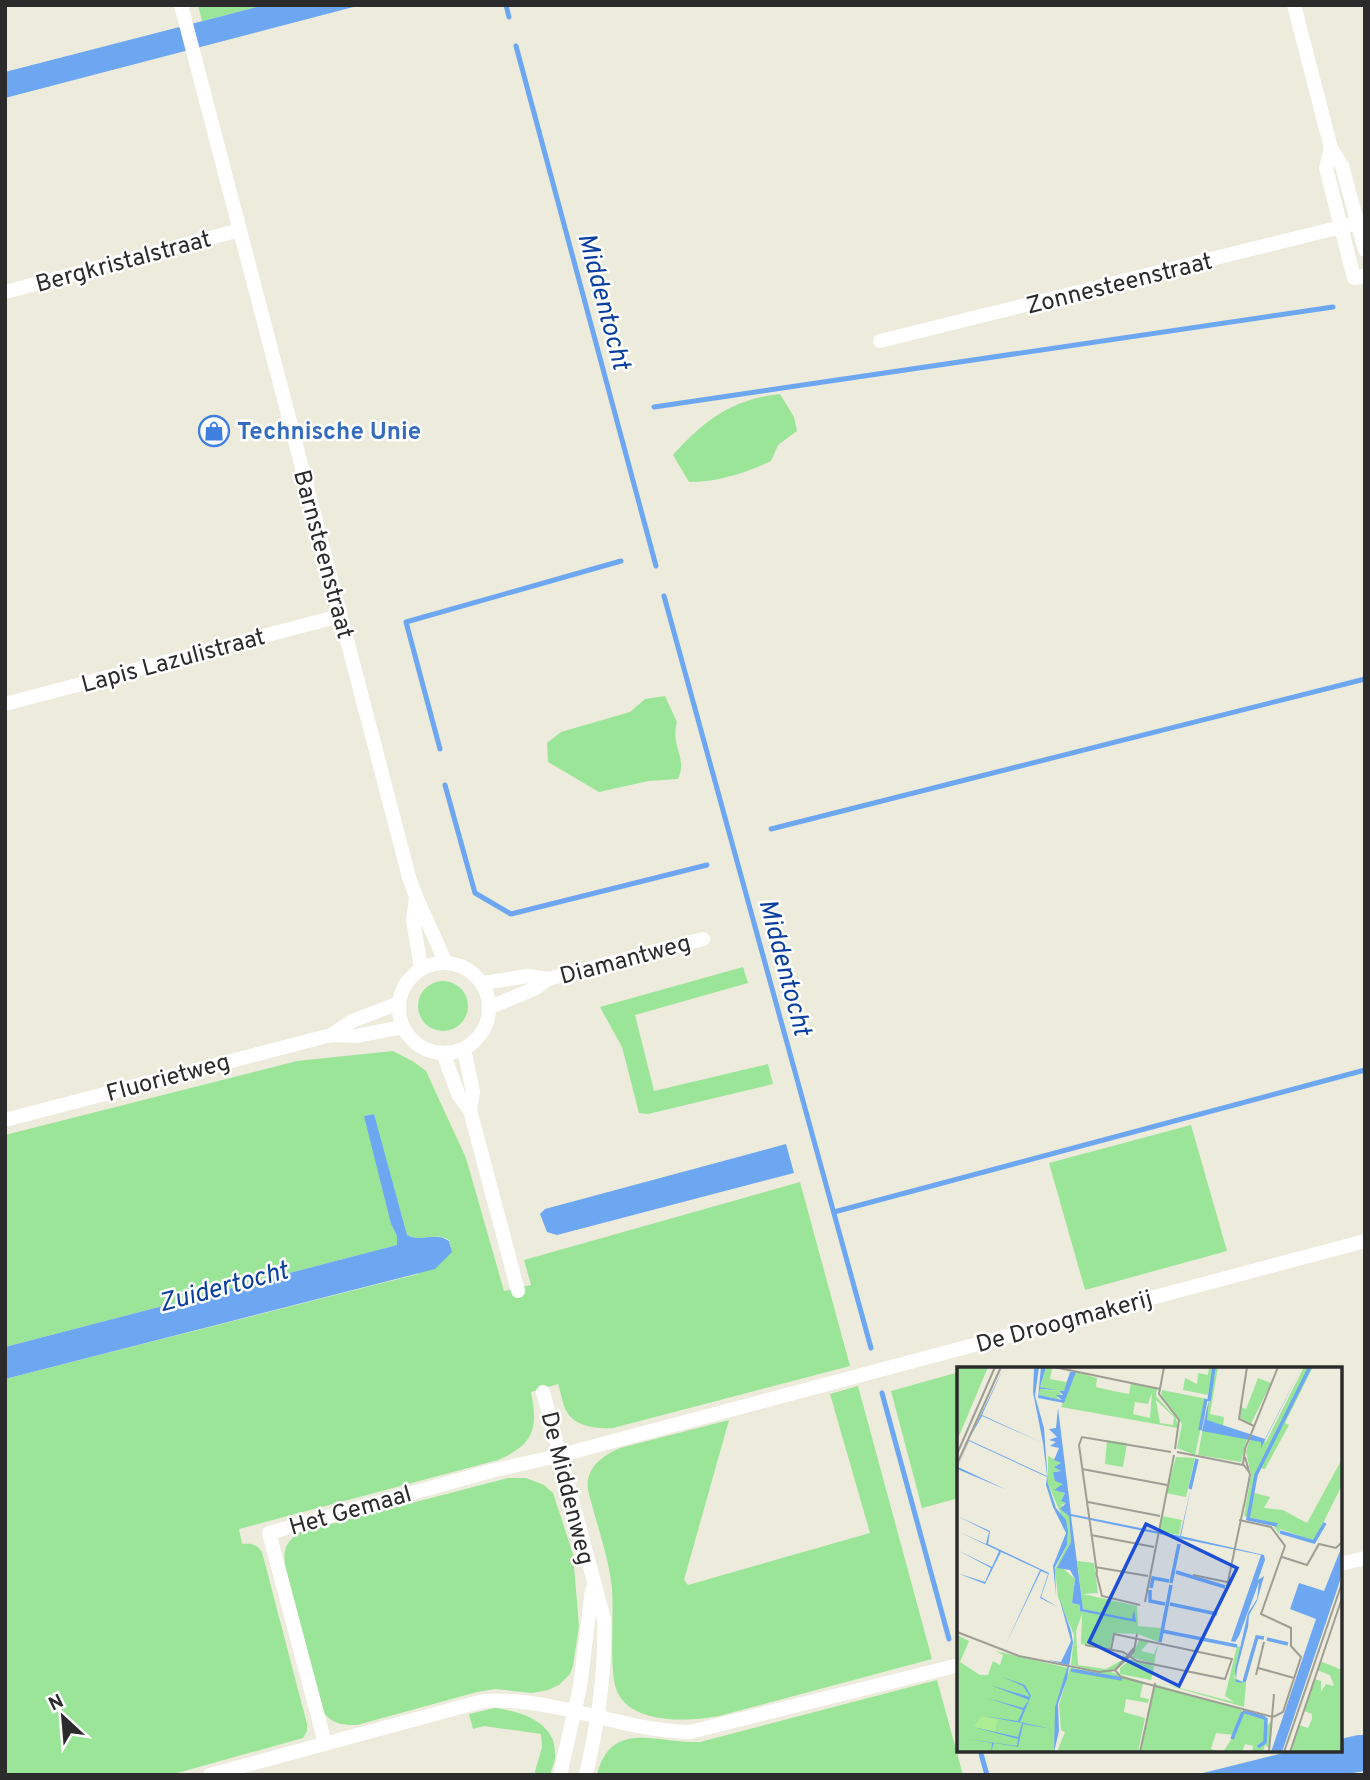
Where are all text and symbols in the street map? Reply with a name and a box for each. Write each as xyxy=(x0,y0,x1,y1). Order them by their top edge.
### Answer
street label: Bergkristalstraat xyxy=(32,225,215,301)
water label: Middentocht xyxy=(568,230,637,375)
street label: Zonnesteenstraat xyxy=(1023,247,1216,323)
shop icon: Technische Unie xyxy=(197,414,231,448)
place label: Technische Unie xyxy=(237,418,421,448)
street label: Barnsteenstraat xyxy=(285,467,359,642)
street label: Lapis Lazulistraat xyxy=(78,623,269,701)
water label: Middentocht xyxy=(749,896,818,1041)
street label: Diamantweg xyxy=(557,929,694,993)
street label: Fluorietweg xyxy=(103,1048,234,1110)
water label: Zuidertocht xyxy=(155,1255,294,1322)
street label: De Droogmakerij xyxy=(973,1285,1156,1361)
inset map xyxy=(957,1367,1342,1752)
street label: De Middenweg xyxy=(532,1409,600,1568)
street label: Het Gemaal xyxy=(286,1480,415,1544)
north arrow xyxy=(28,1682,98,1752)
text: N xyxy=(45,1690,68,1717)

